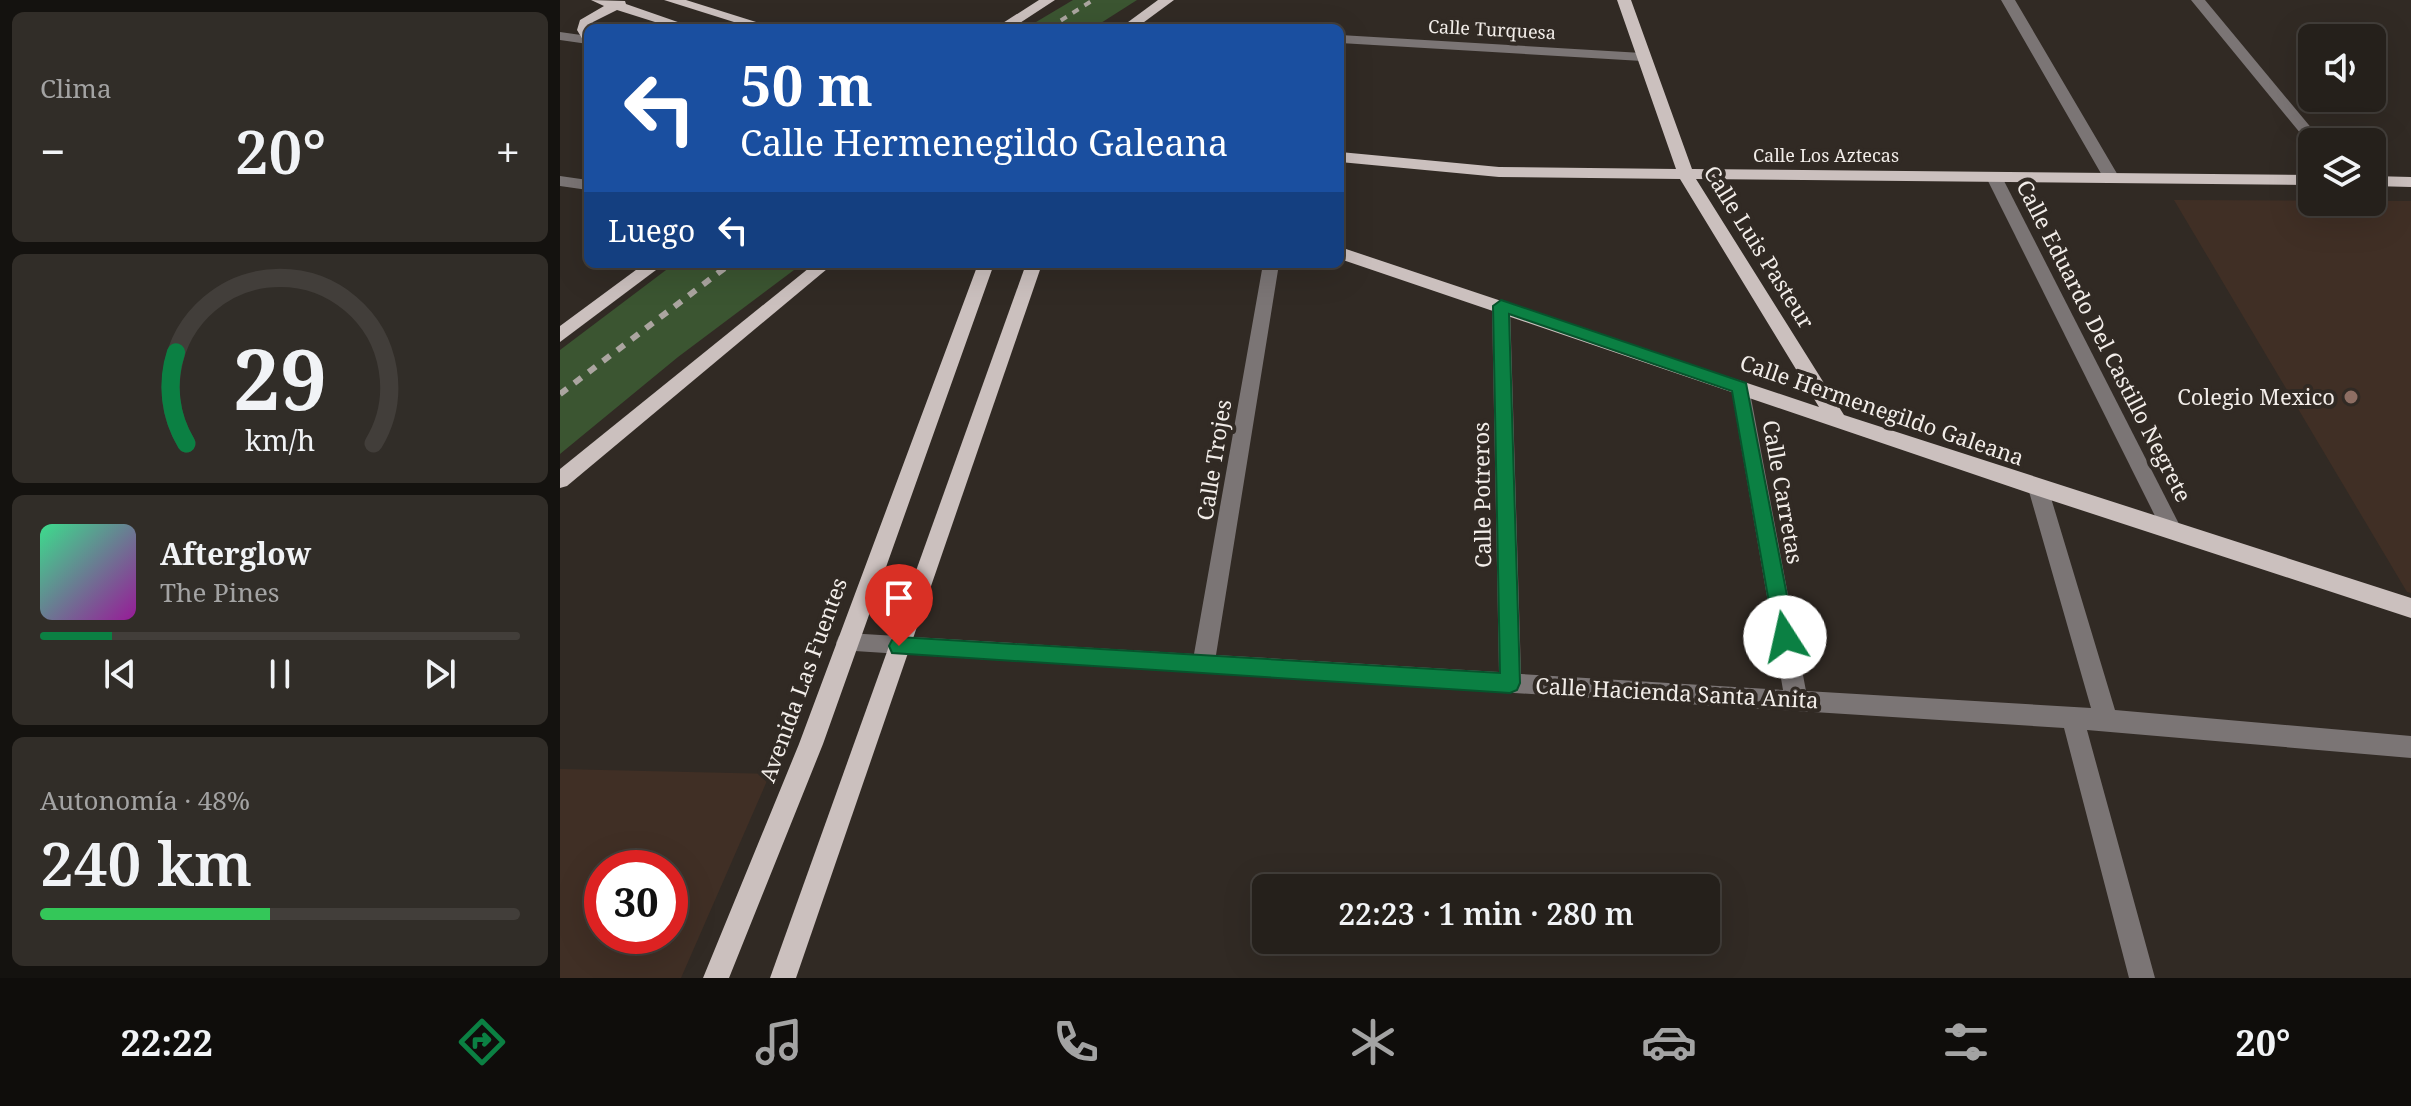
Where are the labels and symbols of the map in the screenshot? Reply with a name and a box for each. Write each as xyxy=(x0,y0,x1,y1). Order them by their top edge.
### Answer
street label: Calle Turquesa xyxy=(1428,14,1557,44)
street label: Calle Los Aztecas xyxy=(1753,143,1899,167)
street label: Calle Luis Pasteur xyxy=(1698,159,1822,334)
street label: Calle Eduardo Del Castillo Negrete xyxy=(2010,174,2199,507)
street label: Calle Hermenegildo Galeana xyxy=(1736,346,2028,472)
place label: Colegio Mexico xyxy=(2177,381,2335,411)
marker: Colegio Mexico xyxy=(2342,388,2360,406)
street label: Calle Trojes xyxy=(1189,397,1237,522)
street label: Calle Carretas xyxy=(1757,418,1811,566)
street label: Calle Potreros xyxy=(1465,422,1497,568)
pin xyxy=(865,564,933,646)
street label: Avenida Las Fuentes xyxy=(751,573,853,786)
position arrow xyxy=(1743,595,1827,679)
street label: Calle Hacienda Santa Anita xyxy=(1535,670,1819,714)
speed limit sign: 30 xyxy=(584,850,688,954)

